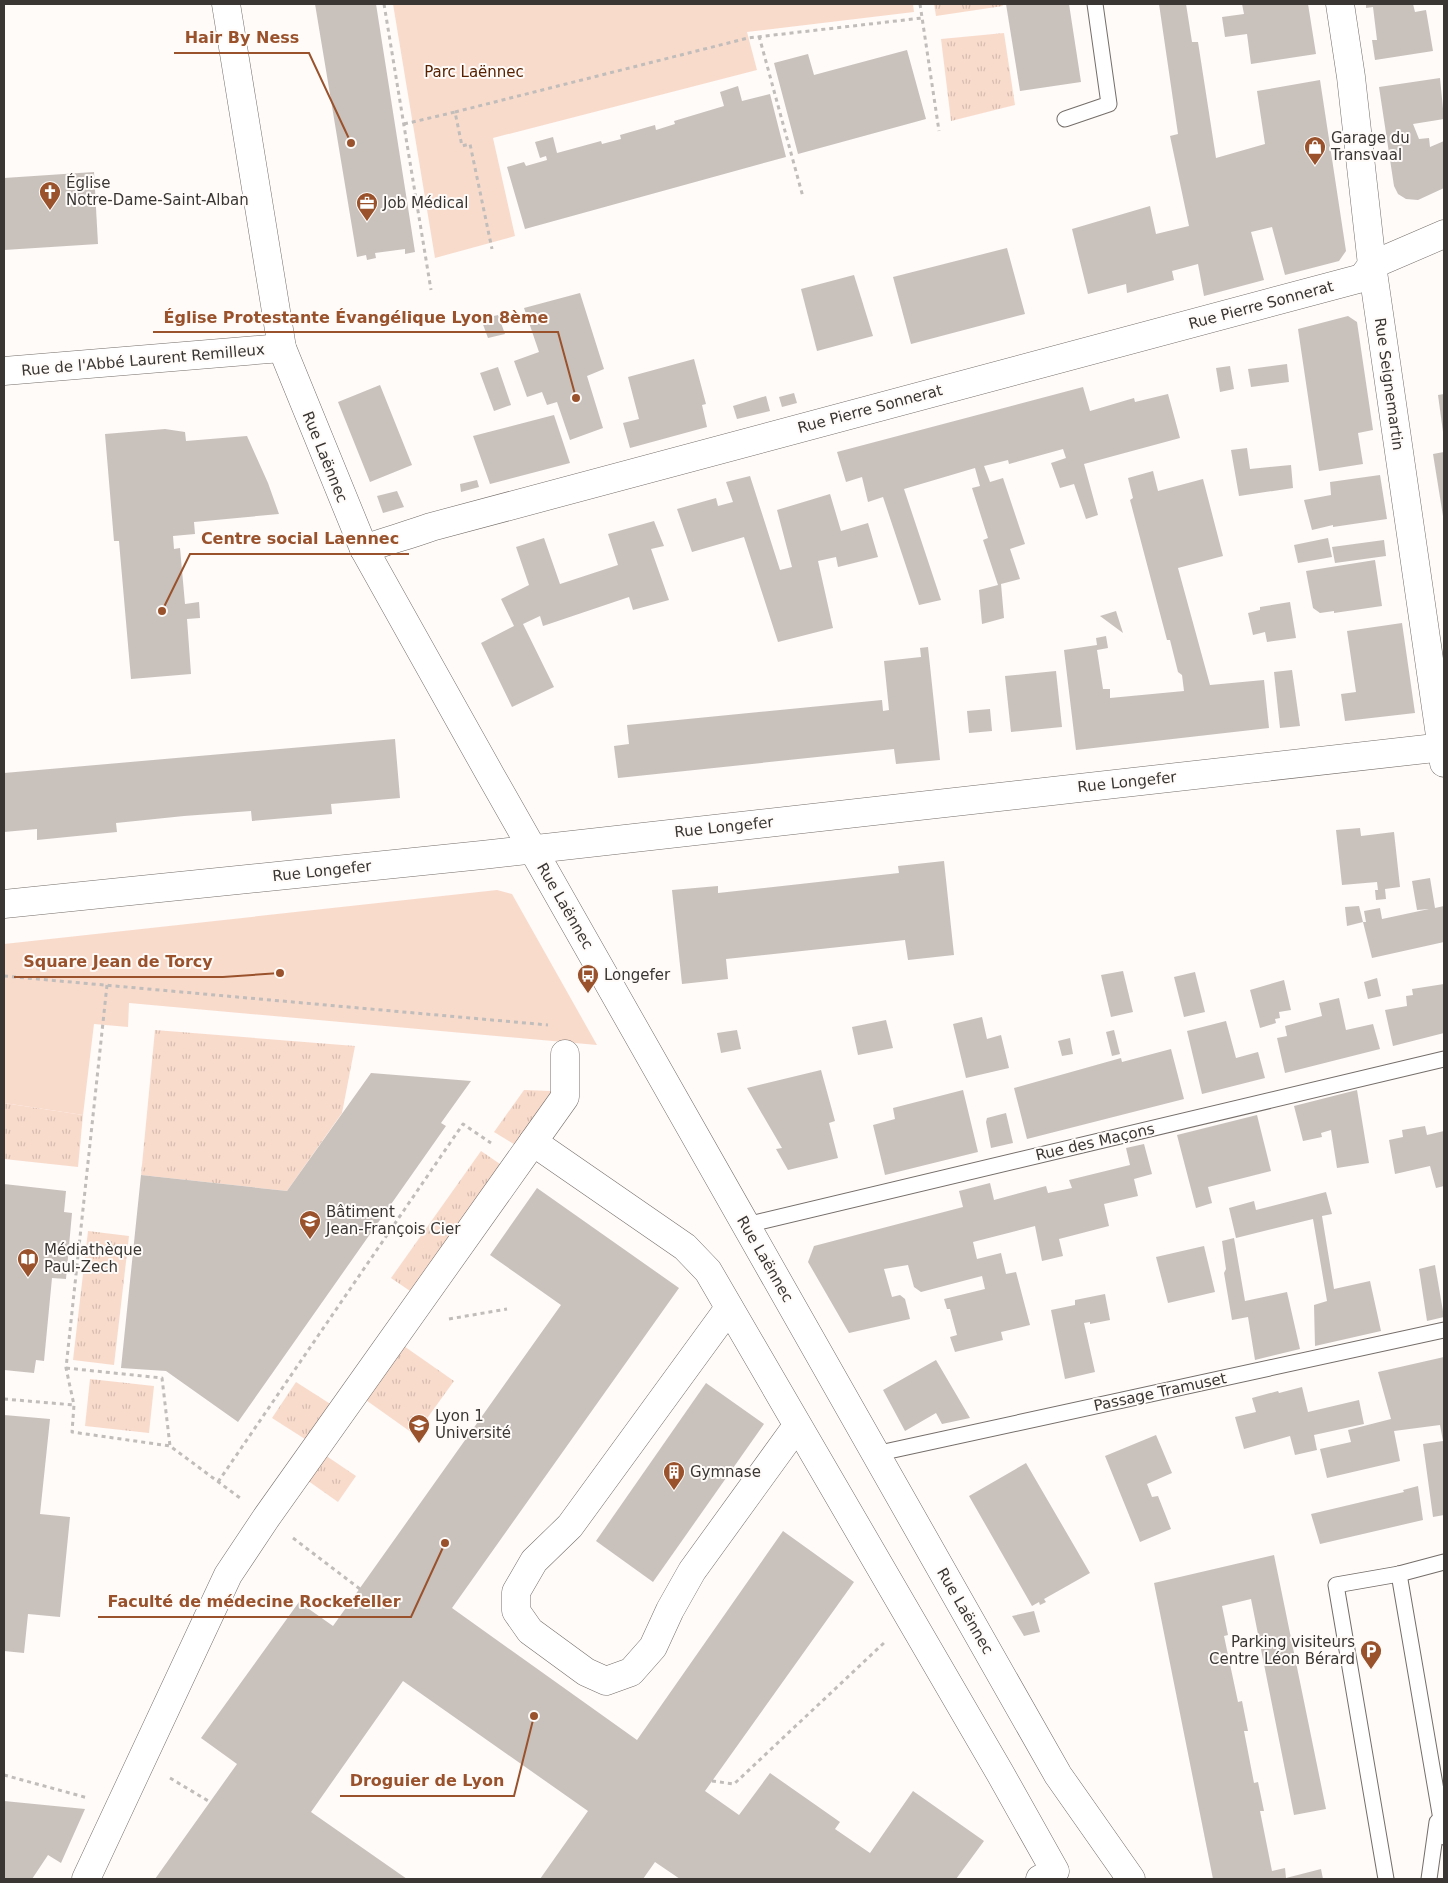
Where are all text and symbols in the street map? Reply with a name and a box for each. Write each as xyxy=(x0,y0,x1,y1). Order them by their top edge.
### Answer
callout: Hair By Ness xyxy=(174,22,309,53)
text: Hair By Ness xyxy=(185,28,299,47)
park label: Parc Laënnec xyxy=(424,63,524,81)
place label: Garage du Transvaal xyxy=(1330,129,1410,164)
shop icon: Garage du Transvaal xyxy=(1303,135,1327,166)
place label: Église Notre-Dame-Saint-Alban xyxy=(66,173,249,209)
church icon: Église Notre-Dame-Saint-Alban xyxy=(38,180,62,211)
office icon: Job Médical xyxy=(355,191,379,222)
place label: Job Médical xyxy=(382,194,468,212)
street label: Rue Pierre Sonnerat xyxy=(1187,277,1336,333)
callout: Église Protestante Évangélique Lyon 8ème xyxy=(153,301,558,332)
text: Église Protestante Évangélique Lyon 8ème xyxy=(164,308,549,327)
street label: Rue Seignemartin xyxy=(1371,316,1407,452)
street label: Rue de l'Abbé Laurent Remilleux xyxy=(21,340,266,380)
street label: Rue Pierre Sonnerat xyxy=(796,381,945,437)
street label: Rue Laënnec xyxy=(299,409,351,505)
callout: Centre social Laennec xyxy=(190,523,409,554)
text: Centre social Laennec xyxy=(201,529,399,548)
street label: Rue Longefer xyxy=(1077,768,1178,796)
street label: Rue Longefer xyxy=(674,813,775,841)
street label: Rue Longefer xyxy=(272,857,373,885)
street label: Rue Laënnec xyxy=(533,860,597,952)
callout: Square Jean de Torcy xyxy=(14,946,223,977)
text: Square Jean de Torcy xyxy=(23,952,213,971)
bus stop icon: Longefer xyxy=(576,963,600,994)
place label: Longefer xyxy=(604,966,671,984)
street label: Rue des Maçons xyxy=(1034,1120,1156,1164)
place label: Bâtiment Jean-François Cier xyxy=(325,1203,461,1238)
school or university icon: Bâtiment Jean-François Cier xyxy=(298,1209,322,1240)
street label: Rue Laënnec xyxy=(733,1213,797,1305)
place label: Médiathèque Paul-Zech xyxy=(44,1241,142,1276)
library icon: Médiathèque Paul-Zech xyxy=(16,1247,40,1278)
street label: Passage Tramuset xyxy=(1092,1369,1228,1415)
place label: Lyon 1 Université xyxy=(435,1407,511,1442)
school or university icon: Lyon 1 Université xyxy=(407,1413,431,1444)
building icon: Gymnase xyxy=(662,1460,686,1491)
place label: Gymnase xyxy=(690,1463,761,1481)
street label: Rue Laënnec xyxy=(933,1565,997,1657)
callout: Faculté de médecine Rockefeller xyxy=(98,1586,411,1617)
text: Faculté de médecine Rockefeller xyxy=(107,1592,401,1611)
place label: Parking visiteurs Centre Léon Bérard xyxy=(1209,1633,1355,1668)
parking icon: Parking visiteurs Centre Léon Bérard xyxy=(1359,1639,1383,1670)
callout: Droguier de Lyon xyxy=(340,1765,514,1796)
text: Droguier de Lyon xyxy=(350,1771,504,1790)

